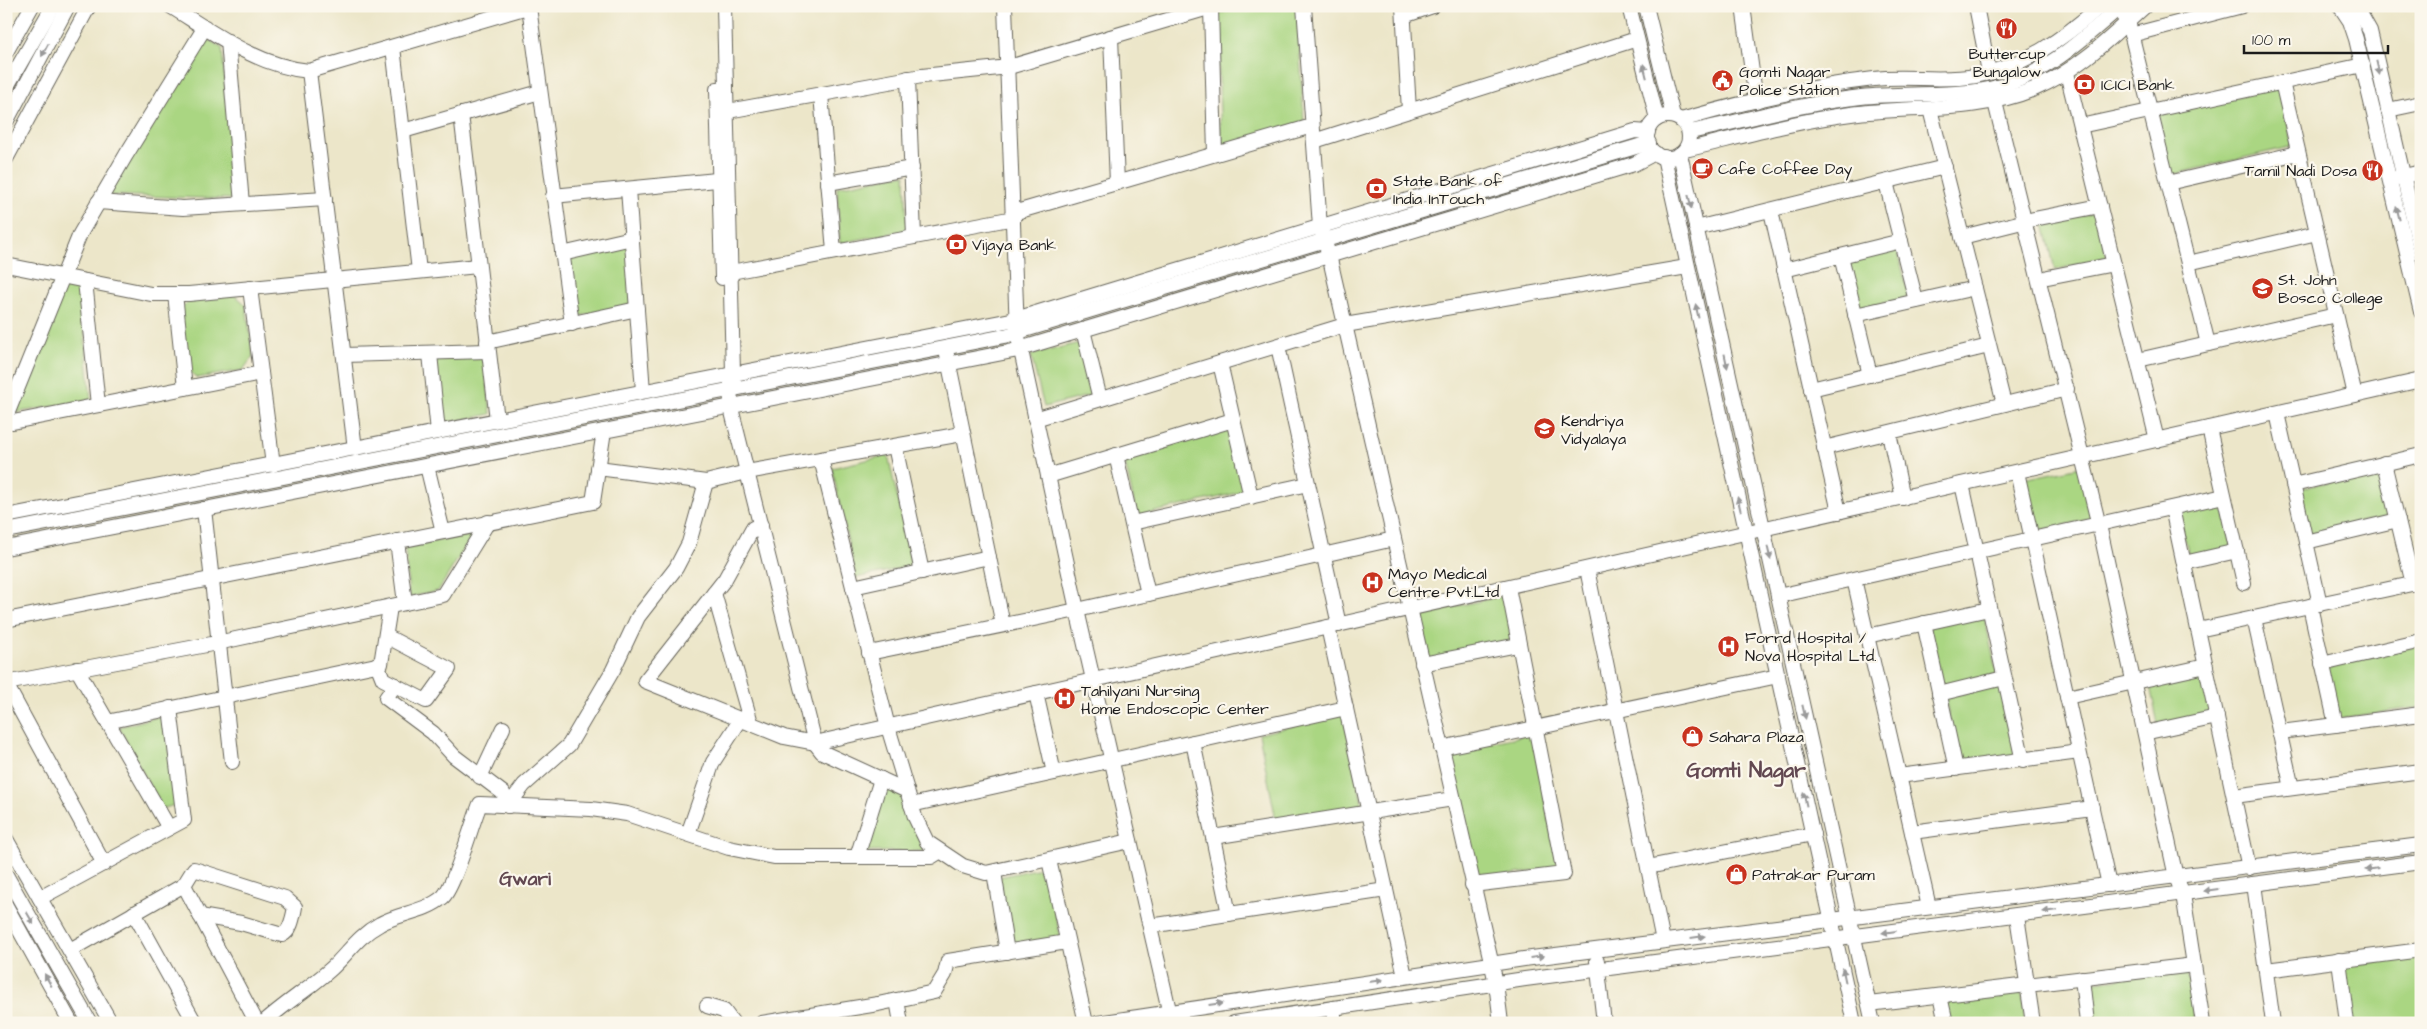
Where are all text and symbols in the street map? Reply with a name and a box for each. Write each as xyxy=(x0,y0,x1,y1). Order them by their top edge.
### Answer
restaurant icon: Buttercup Bungalow xyxy=(1995,17,2019,41)
scale bar xyxy=(2244,22,2388,54)
text: 100 m xyxy=(2252,30,2291,51)
one-way arrow xyxy=(41,43,50,56)
place label: Buttercup Bungalow xyxy=(1968,43,2046,84)
one-way arrow xyxy=(2374,60,2382,75)
place label: Gomti Nagar Police Station xyxy=(1739,61,1839,101)
one-way arrow xyxy=(1641,64,1649,79)
public building icon: Gomti Nagar Police Station xyxy=(1711,68,1735,92)
bank icon: ICICI Bank xyxy=(2073,72,2097,96)
place label: ICICI Bank xyxy=(2101,74,2175,96)
cafe icon: Cafe Coffee Day xyxy=(1690,156,1714,180)
place label: Cafe Coffee Day xyxy=(1718,158,1853,181)
restaurant icon: Tamil Nadi Dosa xyxy=(2361,158,2385,182)
place label: Tamil Nadi Dosa xyxy=(2244,160,2357,182)
place label: State Bank of India InTouch xyxy=(1393,170,1502,210)
bank icon: State Bank of India InTouch xyxy=(1365,177,1389,201)
one-way arrow xyxy=(1686,195,1694,210)
one-way arrow xyxy=(2394,206,2402,221)
bank icon: Vijaya Bank xyxy=(944,232,968,256)
place label: Vijaya Bank xyxy=(972,234,1056,257)
place label: St. John Bosco College xyxy=(2278,269,2383,310)
school or university icon: St. John Bosco College xyxy=(2250,276,2274,300)
one-way arrow xyxy=(1693,304,1701,319)
one-way arrow xyxy=(1722,353,1730,368)
place label: Kendriya Vidyalaya xyxy=(1561,410,1626,451)
school or university icon: Kendriya Vidyalaya xyxy=(1533,417,1557,441)
one-way arrow xyxy=(1735,497,1743,512)
one-way arrow xyxy=(1765,546,1773,561)
place label: Mayo Medical Centre Pvt.Ltd xyxy=(1388,563,1499,603)
hospital icon: Mayo Medical Centre Pvt.Ltd xyxy=(1360,570,1384,594)
place label: Forrd Hospital / Nova Hospital Ltd. xyxy=(1745,627,1876,667)
hospital icon: Forrd Hospital / Nova Hospital Ltd. xyxy=(1717,634,1741,658)
place label: Tahilyani Nursing Home Endoscopic Center xyxy=(1081,680,1269,720)
hospital icon: Tahilyani Nursing Home Endoscopic Center xyxy=(1053,687,1077,711)
one-way arrow xyxy=(1800,704,1808,720)
shop icon: Sahara Plaza xyxy=(1681,724,1705,748)
place label: Sahara Plaza xyxy=(1709,726,1804,748)
district label: Gomti Nagar xyxy=(1686,756,1806,787)
one-way arrow xyxy=(1801,792,1809,807)
shop icon: Patrakar Puram xyxy=(1724,862,1748,886)
place label: Patrakar Puram xyxy=(1752,864,1875,886)
one-way arrow xyxy=(2364,865,2380,873)
district label: Gwari xyxy=(499,866,551,893)
one-way arrow xyxy=(2203,886,2219,894)
one-way arrow xyxy=(2042,907,2058,915)
one-way arrow xyxy=(26,911,35,924)
one-way arrow xyxy=(1881,928,1897,936)
one-way arrow xyxy=(1691,932,1707,940)
one-way arrow xyxy=(1529,953,1545,961)
one-way arrow xyxy=(1840,968,1848,983)
one-way arrow xyxy=(43,974,52,987)
one-way arrow xyxy=(1369,976,1385,984)
one-way arrow xyxy=(1208,1000,1224,1008)

